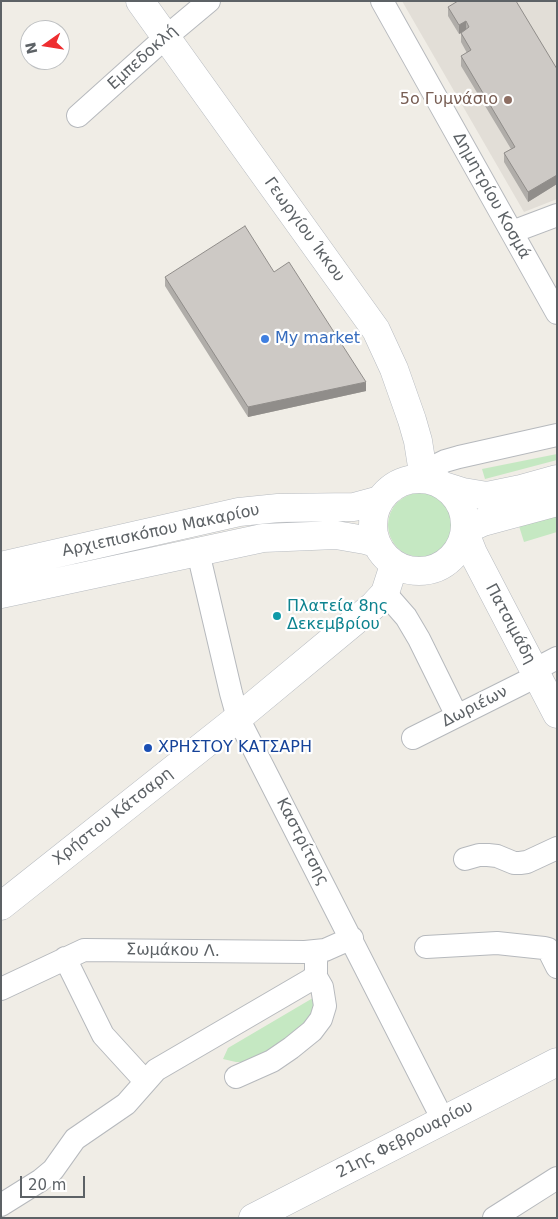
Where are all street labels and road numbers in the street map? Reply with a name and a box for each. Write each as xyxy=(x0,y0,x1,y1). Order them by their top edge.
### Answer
street label: Εμπεδοκλή xyxy=(104,22,182,94)
street label: Δημητρίου Κοσμά xyxy=(448,129,534,263)
street label: Γεωργίου Ίκκου xyxy=(260,174,348,286)
street label: Αρχιεπισκόπου Μακαρίου xyxy=(60,501,262,561)
street label: Πατσιμάδη xyxy=(481,580,539,668)
street label: Δωριέων xyxy=(439,682,511,732)
street label: Χρήστου Κάτσαρη xyxy=(49,764,177,870)
street label: Καστρίτσης xyxy=(272,795,332,889)
street label: Σωμάκου Λ. xyxy=(126,941,220,961)
street label: 21ης Φεβρουαρίου xyxy=(333,1097,477,1183)

